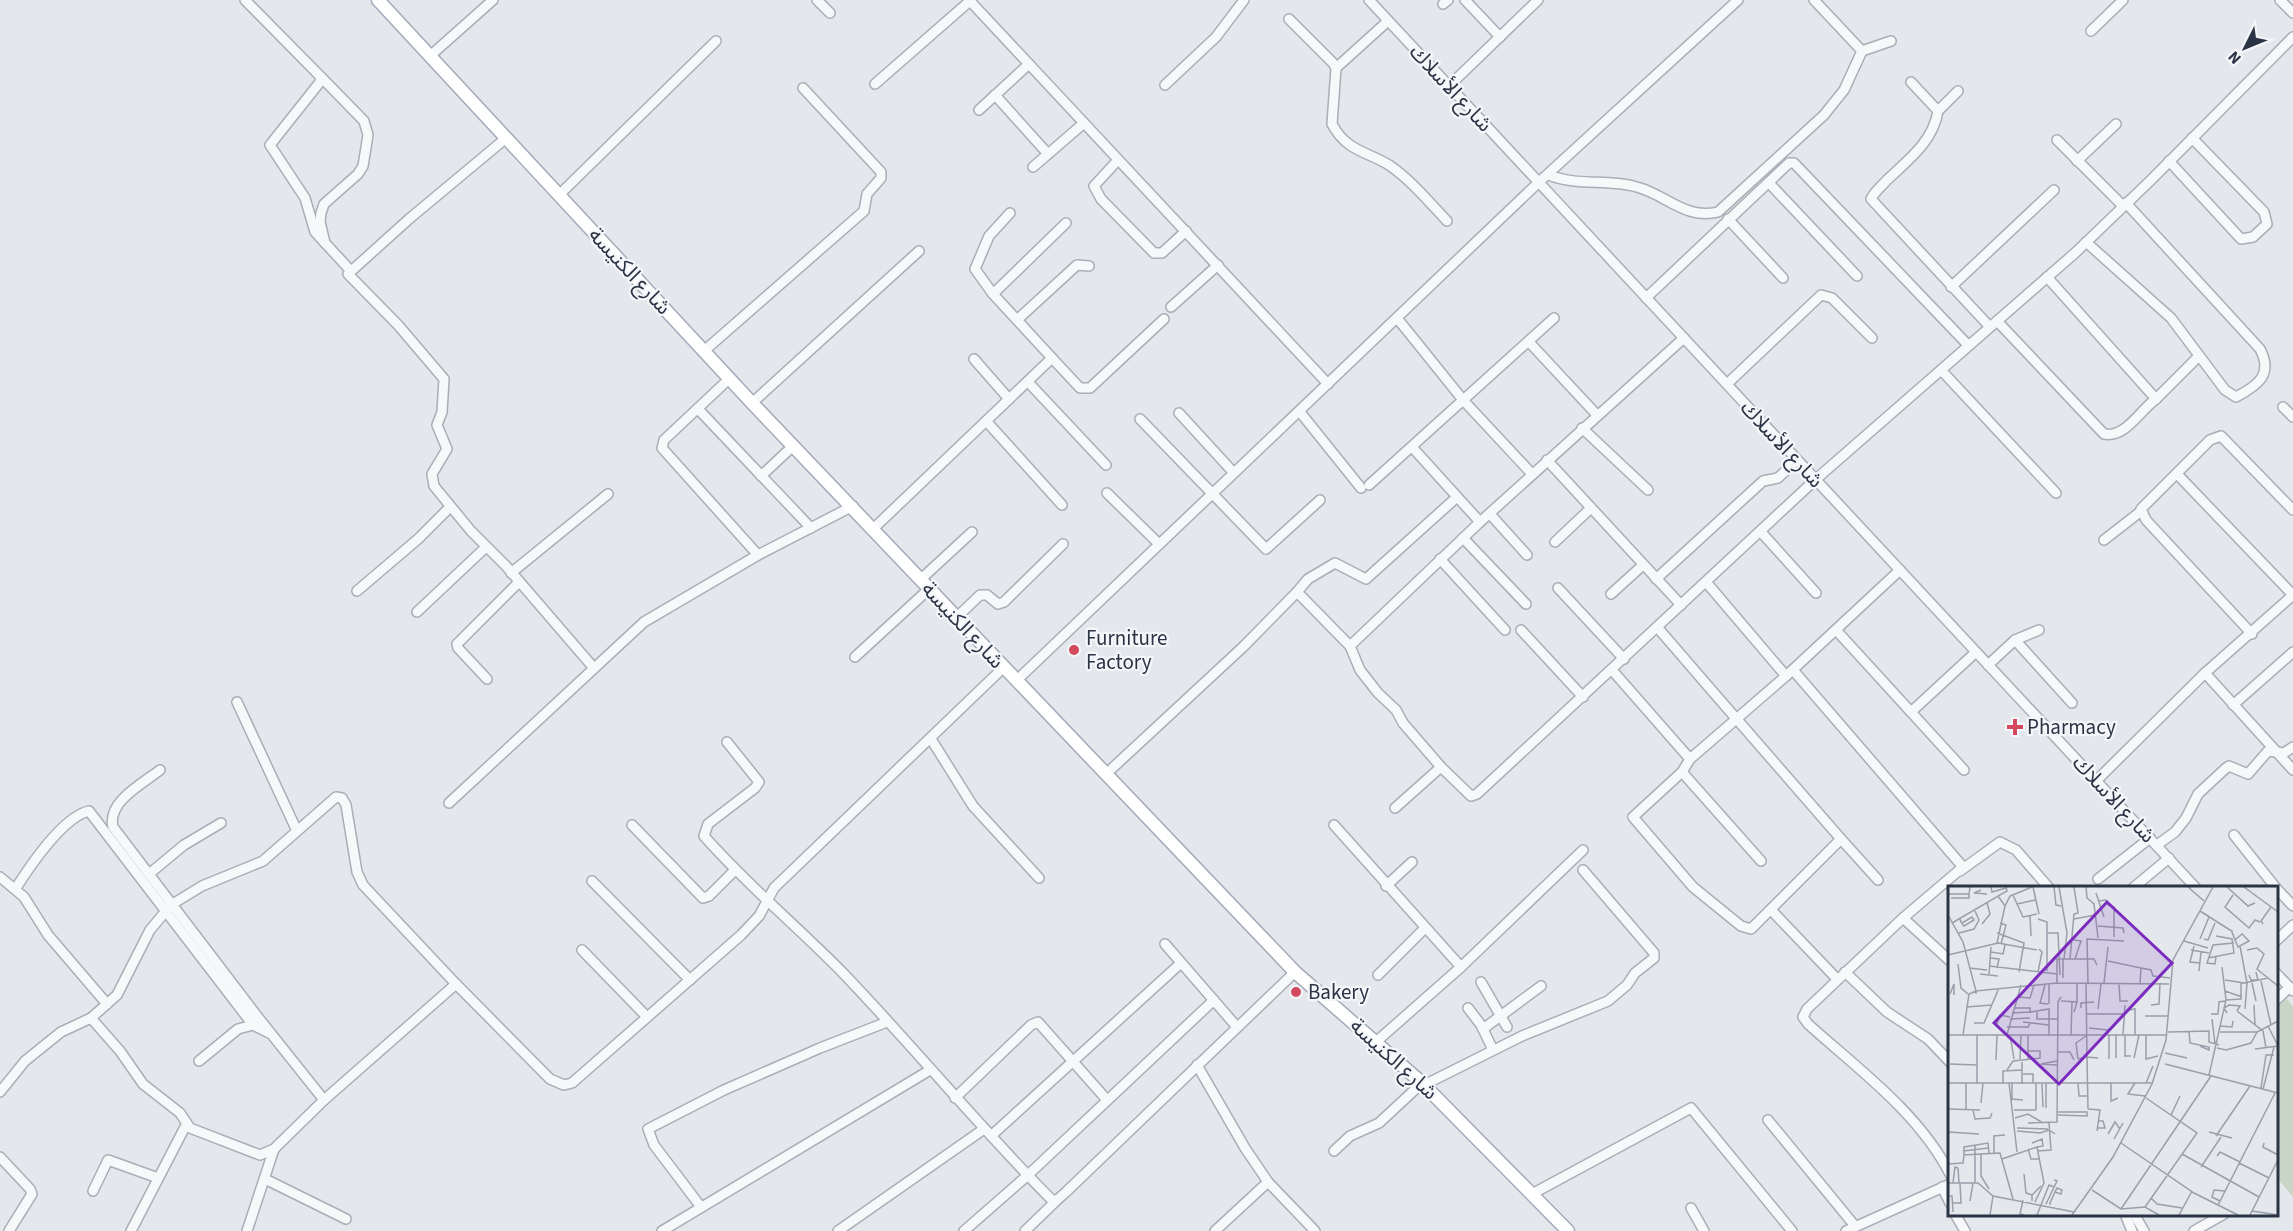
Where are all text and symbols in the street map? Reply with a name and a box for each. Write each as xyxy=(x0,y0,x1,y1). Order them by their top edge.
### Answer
north arrow xyxy=(2215,18,2275,78)
street label: شارع الأسلاك xyxy=(1403,38,1499,138)
text: N xyxy=(2223,46,2246,69)
street label: شارع الكنيسة xyxy=(582,221,678,321)
street label: شارع الأسلاك xyxy=(1734,394,1830,494)
street label: شارع الكنيسة xyxy=(915,575,1011,675)
place label: Furniture Factory xyxy=(1086,623,1167,677)
marker: Furniture Factory xyxy=(1067,643,1081,657)
place label: Pharmacy xyxy=(2027,712,2116,742)
marker: Pharmacy xyxy=(2008,720,2022,734)
street label: شارع الأسلاك xyxy=(2066,749,2162,849)
inset map xyxy=(1948,886,2278,1216)
place label: Bakery xyxy=(1308,977,1369,1007)
marker: Bakery xyxy=(1289,985,1303,999)
street label: شارع الكنيسة xyxy=(1343,1011,1445,1107)

